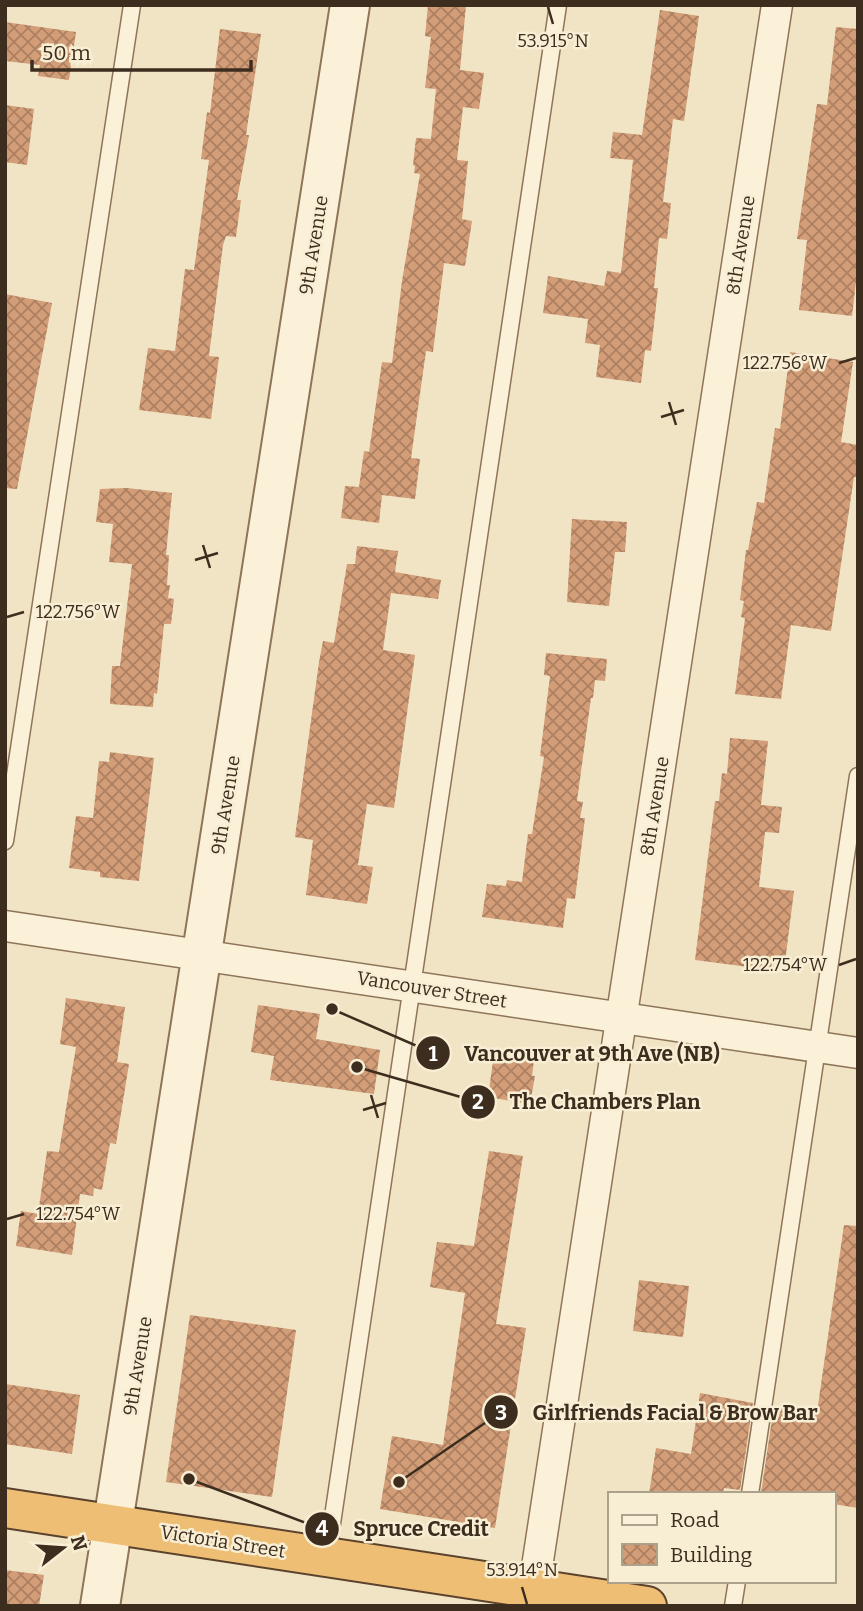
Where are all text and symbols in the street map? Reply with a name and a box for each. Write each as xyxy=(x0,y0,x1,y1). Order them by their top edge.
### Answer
scale bar xyxy=(32,28,250,72)
text: 53.915°N xyxy=(517,30,589,52)
text: 50 m xyxy=(42,40,91,66)
street label: 9th Avenue xyxy=(294,194,333,296)
street label: 8th Avenue xyxy=(721,194,760,296)
text: 122.756°W xyxy=(743,352,828,374)
text: 122.756°W xyxy=(36,601,121,623)
street label: 9th Avenue xyxy=(206,754,245,856)
street label: 8th Avenue xyxy=(635,755,674,857)
text: 122.754°W xyxy=(743,954,828,976)
street label: Vancouver Street xyxy=(355,966,509,1013)
callout: Vancouver at 9th Ave (NB) xyxy=(415,1032,734,1074)
text: 1 xyxy=(428,1041,438,1067)
text: Vancouver at 9th Ave (NB) xyxy=(464,1041,720,1067)
callout: The Chambers Plan xyxy=(461,1081,715,1123)
text: 2 xyxy=(472,1089,484,1115)
text: The Chambers Plan xyxy=(509,1089,701,1115)
text: 122.754°W xyxy=(36,1203,121,1225)
street label: 9th Avenue xyxy=(118,1315,157,1417)
callout: Girlfriends Facial & Brow Bar xyxy=(484,1391,832,1433)
text: 3 xyxy=(495,1400,507,1426)
text: Girlfriends Facial & Brow Bar xyxy=(533,1400,818,1426)
legend xyxy=(608,1492,835,1583)
text: Road xyxy=(670,1507,719,1533)
callout: Spruce Credit xyxy=(305,1508,503,1550)
north arrow xyxy=(28,1513,98,1583)
text: 4 xyxy=(316,1516,329,1542)
text: Spruce Credit xyxy=(353,1516,489,1542)
street label: Victoria Street xyxy=(159,1520,287,1563)
text: N xyxy=(66,1533,92,1554)
text: Building xyxy=(670,1542,753,1568)
text: 53.914°N xyxy=(486,1559,558,1581)

